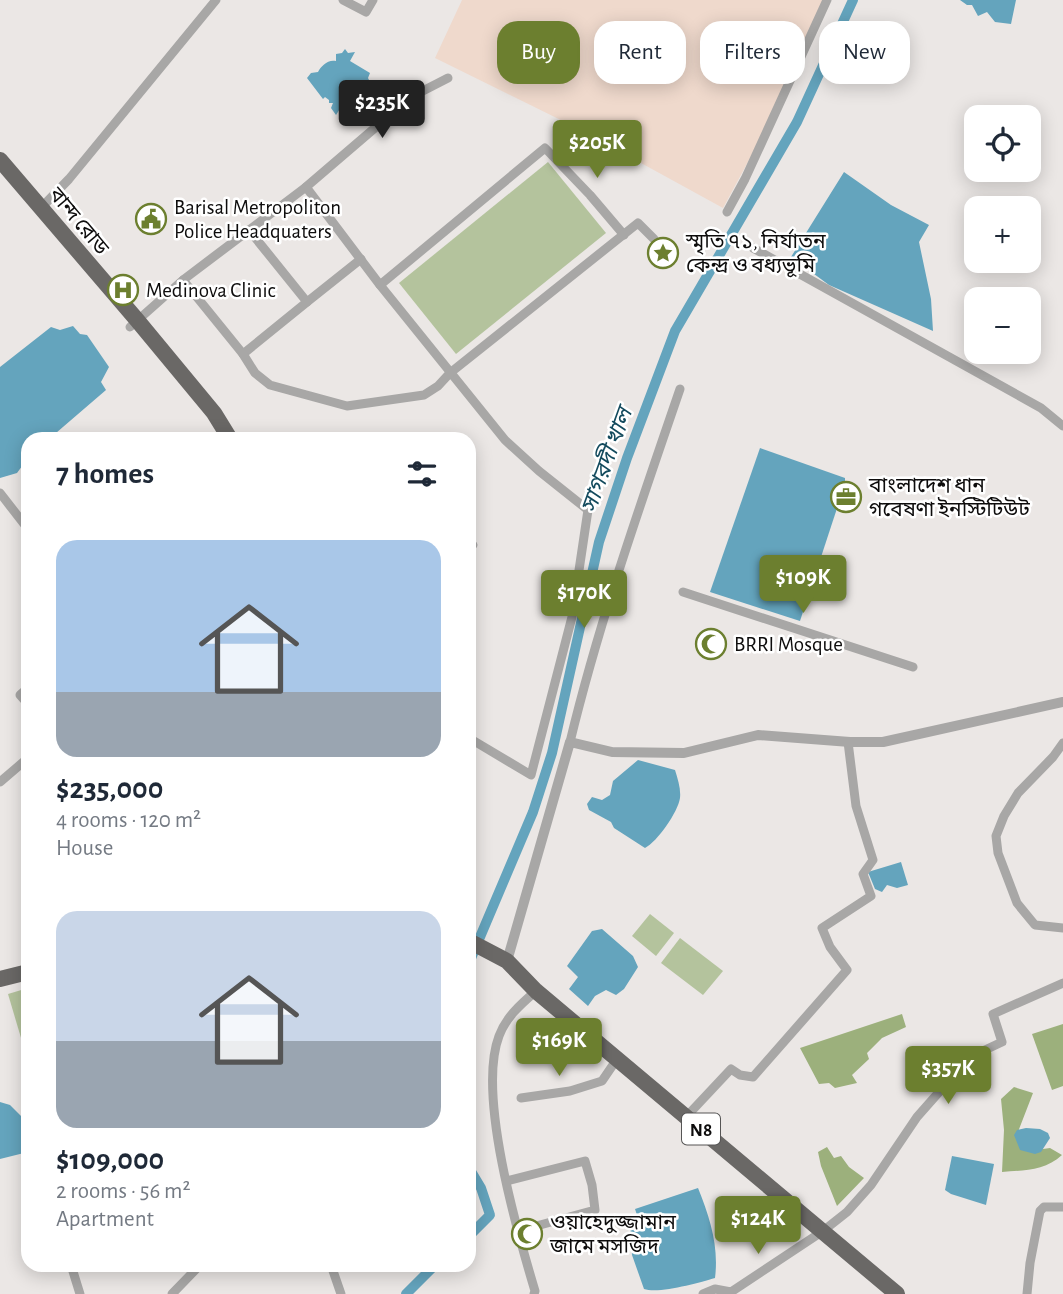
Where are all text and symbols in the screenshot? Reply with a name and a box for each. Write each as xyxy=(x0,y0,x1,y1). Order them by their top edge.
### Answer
chip: Buy xyxy=(497,21,580,84)
chip: Rent xyxy=(594,21,686,84)
chip: Filters xyxy=(700,21,805,84)
chip: New xyxy=(819,21,910,84)
pin: $235K xyxy=(333,80,431,140)
text: $235K xyxy=(355,91,409,114)
map controls xyxy=(964,105,1041,364)
button: locate xyxy=(964,105,1041,182)
pin: $205K xyxy=(548,120,646,180)
text: $205K xyxy=(569,131,625,154)
street label: বান্দ রোড xyxy=(44,183,113,260)
button: + xyxy=(964,196,1041,273)
place label: Barisal Metropoliton Police Headquaters xyxy=(174,197,341,242)
public building icon: Barisal Metropoliton Police Headquaters xyxy=(134,202,168,236)
place label: স্মৃতি ৭১, নির্যাতন কেন্দ্র ও বধ্যভূমি xyxy=(685,228,826,278)
place icon: স্মৃতি ৭১, নির্যাতন কেন্দ্র ও বধ্যভূমি xyxy=(646,236,680,270)
hospital icon: Medinova Clinic xyxy=(106,273,140,307)
place label: Medinova Clinic xyxy=(146,280,276,301)
button: − xyxy=(964,287,1041,364)
water label: সাগরদী খাল xyxy=(575,400,638,516)
icon: filters xyxy=(403,455,441,493)
text: 7 homes xyxy=(56,459,154,489)
place label: বাংলাদেশ ধান গবেষণা ইনস্টিটিউট xyxy=(868,475,1030,520)
office icon: বাংলাদেশ ধান গবেষণা ইনস্টিটিউট xyxy=(829,480,863,514)
pin: $109K xyxy=(754,556,852,615)
text: $109K xyxy=(775,566,831,589)
pin: $170K xyxy=(535,570,633,630)
text: $170K xyxy=(557,581,611,604)
icon: home xyxy=(186,586,312,712)
mosque icon: BRRI Mosque xyxy=(694,627,728,661)
place label: BRRI Mosque xyxy=(734,634,843,655)
text: $235,000 xyxy=(56,774,163,804)
text: 4 rooms · 120 m² xyxy=(56,809,201,832)
text: House xyxy=(56,837,113,860)
icon: home xyxy=(186,957,312,1083)
pin: $169K xyxy=(510,1018,608,1078)
text: $169K xyxy=(532,1029,586,1052)
pin: $357K xyxy=(899,1046,997,1106)
text: $357K xyxy=(921,1057,975,1080)
road number: N8 xyxy=(682,1114,720,1144)
text: $109,000 xyxy=(56,1145,164,1175)
text: 2 rooms · 56 m² xyxy=(56,1180,190,1203)
pin: $124K xyxy=(709,1196,807,1256)
text: $124K xyxy=(731,1207,785,1230)
text: Apartment xyxy=(56,1208,154,1231)
place label: ওয়াহেদুজ্জামান জামে মসজিদ xyxy=(549,1212,676,1257)
mosque icon: ওয়াহেদুজ্জামান জামে মসজিদ xyxy=(510,1217,544,1251)

